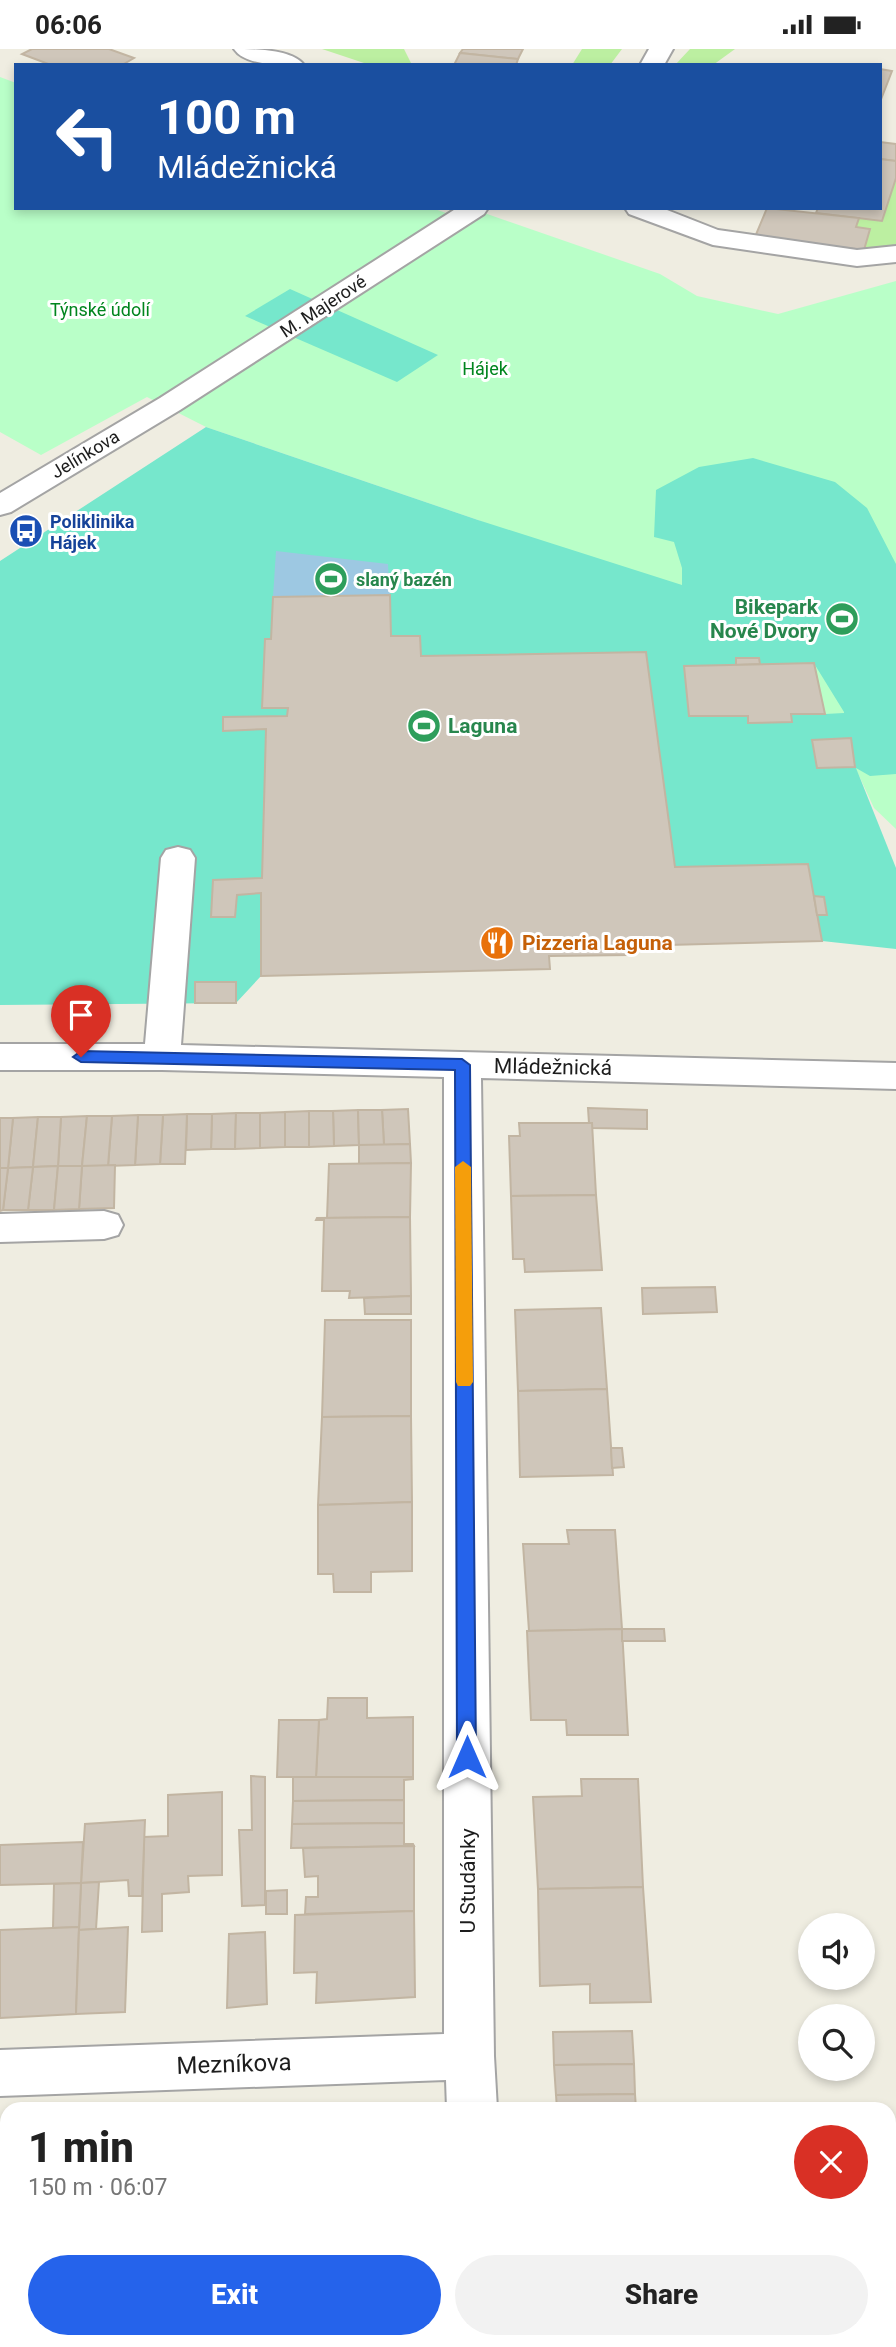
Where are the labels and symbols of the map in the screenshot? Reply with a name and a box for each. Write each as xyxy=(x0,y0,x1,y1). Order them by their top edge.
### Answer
street label: M. Majerové xyxy=(276,270,370,342)
park label: Týnské údolí xyxy=(50,299,151,320)
park label: Hájek xyxy=(462,358,509,379)
street label: Jelínkova xyxy=(47,425,123,483)
place label: Poliklinika Hájek xyxy=(50,511,135,553)
bus stop icon: Poliklinika Hájek xyxy=(7,512,45,550)
sports icon: slaný bazén xyxy=(312,560,350,598)
place label: slaný bazén xyxy=(356,569,452,590)
place label: Bikepark Nové Dvory xyxy=(710,595,819,643)
sports icon: Bikepark Nové Dvory xyxy=(823,600,861,638)
sports icon: Laguna xyxy=(405,707,443,745)
place label: Laguna xyxy=(448,714,517,738)
restaurant icon: Pizzeria Laguna xyxy=(478,924,516,962)
place label: Pizzeria Laguna xyxy=(522,931,673,955)
pin xyxy=(51,985,111,1057)
street label: Mládežnická xyxy=(494,1054,612,1080)
position arrow xyxy=(430,1720,504,1794)
street label: U Studánky xyxy=(456,1828,480,1934)
street label: Mezníkova xyxy=(176,2048,292,2080)

